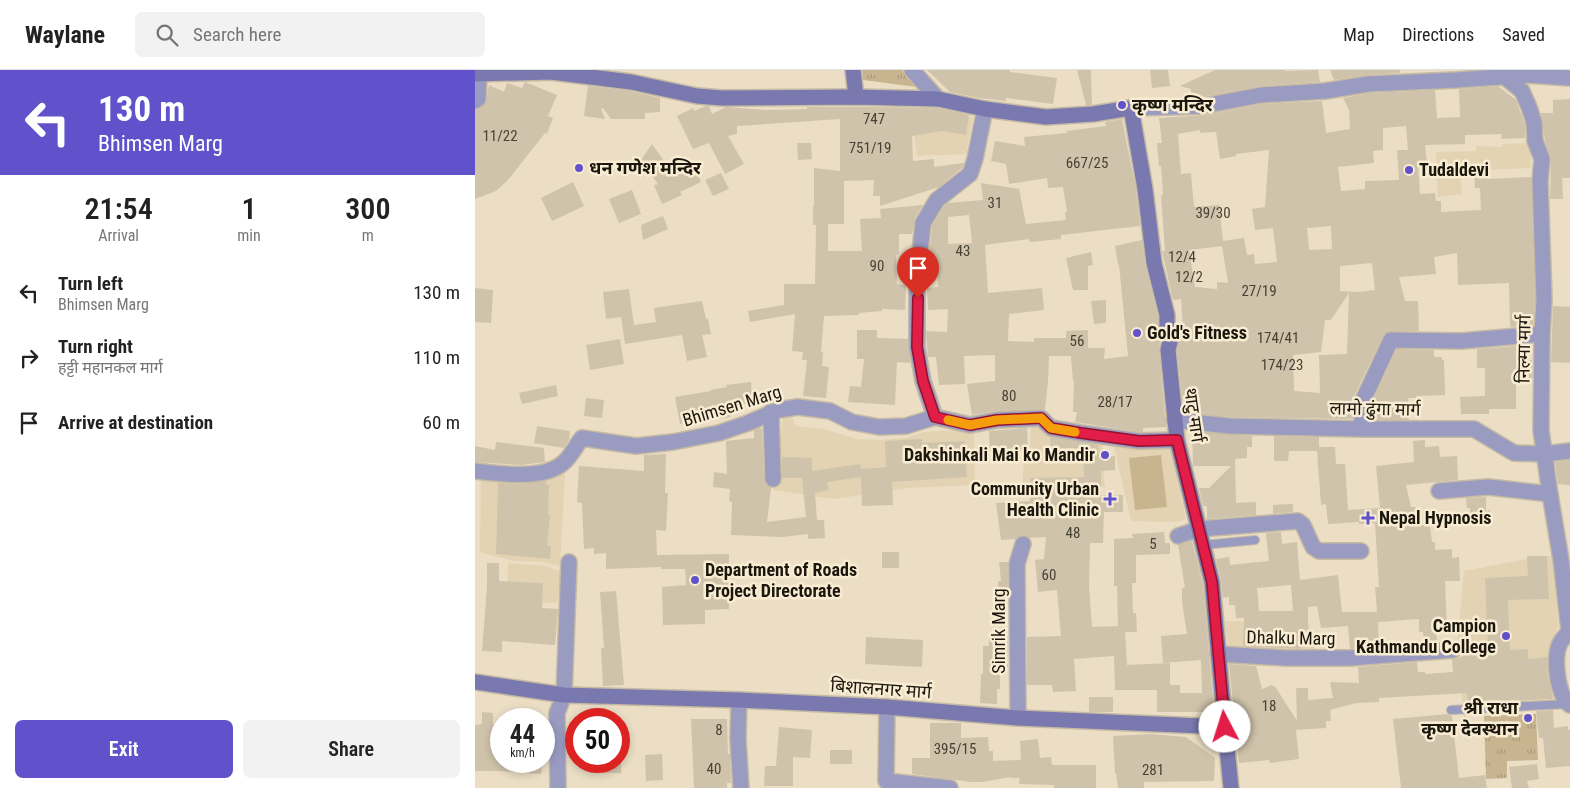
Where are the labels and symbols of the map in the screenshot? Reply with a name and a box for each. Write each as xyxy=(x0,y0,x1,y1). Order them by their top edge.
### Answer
place label: कृष्ण मन्दिर xyxy=(1132,94,1214,116)
marker: कृष्ण मन्दिर xyxy=(1116,99,1128,111)
house number: 747 xyxy=(863,110,885,128)
house number: 11/22 xyxy=(482,127,518,145)
house number: 751/19 xyxy=(849,139,891,157)
house number: 667/25 xyxy=(1066,154,1108,172)
place label: धन गणेश मन्दिर xyxy=(589,157,702,178)
place label: Tudaldevi xyxy=(1419,159,1489,180)
marker: धन गणेश मन्दिर xyxy=(573,162,585,174)
marker: Tudaldevi xyxy=(1403,164,1415,176)
house number: 31 xyxy=(988,194,1002,212)
house number: 39/30 xyxy=(1195,204,1231,222)
house number: 43 xyxy=(956,242,970,260)
pin xyxy=(897,247,939,298)
house number: 12/4 xyxy=(1168,248,1196,266)
house number: 90 xyxy=(870,257,884,275)
house number: 12/2 xyxy=(1175,268,1203,286)
house number: 27/19 xyxy=(1241,282,1277,300)
street label: निल्मा मार्ग xyxy=(1512,314,1535,383)
place label: Gold's Fitness xyxy=(1147,322,1247,343)
marker: Gold's Fitness xyxy=(1131,327,1143,339)
house number: 174/41 xyxy=(1257,329,1299,347)
house number: 56 xyxy=(1070,332,1084,350)
house number: 174/23 xyxy=(1261,356,1303,374)
street label: Bhimsen Marg xyxy=(680,381,784,430)
street label: थाटु मार्ग xyxy=(1178,386,1209,445)
house number: 80 xyxy=(1002,387,1016,405)
house number: 28/17 xyxy=(1097,393,1133,411)
street label: लामो ढुंगा मार्ग xyxy=(1329,397,1422,422)
place label: Dakshinkali Mai ko Mandir xyxy=(904,444,1095,465)
marker: Dakshinkali Mai ko Mandir xyxy=(1099,449,1111,461)
place label: Community Urban Health Clinic xyxy=(971,478,1099,520)
marker: Community Urban Health Clinic xyxy=(1103,492,1117,506)
place label: Nepal Hypnosis xyxy=(1379,507,1491,528)
marker: Nepal Hypnosis xyxy=(1361,511,1375,525)
house number: 48 xyxy=(1066,524,1080,542)
house number: 5 xyxy=(1149,535,1157,553)
place label: Department of Roads Project Directorate xyxy=(705,559,857,601)
house number: 60 xyxy=(1042,566,1056,584)
marker: Department of Roads Project Directorate xyxy=(689,574,701,586)
street label: Simrik Marg xyxy=(988,588,1009,674)
place label: Campion Kathmandu College xyxy=(1356,615,1496,657)
street label: Dhalku Marg xyxy=(1246,626,1336,649)
marker: Campion Kathmandu College xyxy=(1500,630,1512,642)
street label: बिशालनगर मार्ग xyxy=(830,674,933,703)
house number: 18 xyxy=(1262,697,1276,715)
place label: श्री राधा कृष्ण देवस्थान xyxy=(1421,697,1519,740)
position arrow xyxy=(1198,700,1250,752)
speed limit sign: 50 xyxy=(565,708,630,773)
marker: श्री राधा कृष्ण देवस्थान xyxy=(1522,712,1534,724)
house number: 8 xyxy=(715,721,723,739)
house number: 395/15 xyxy=(934,740,976,758)
house number: 40 xyxy=(707,760,721,778)
house number: 281 xyxy=(1142,761,1164,779)

